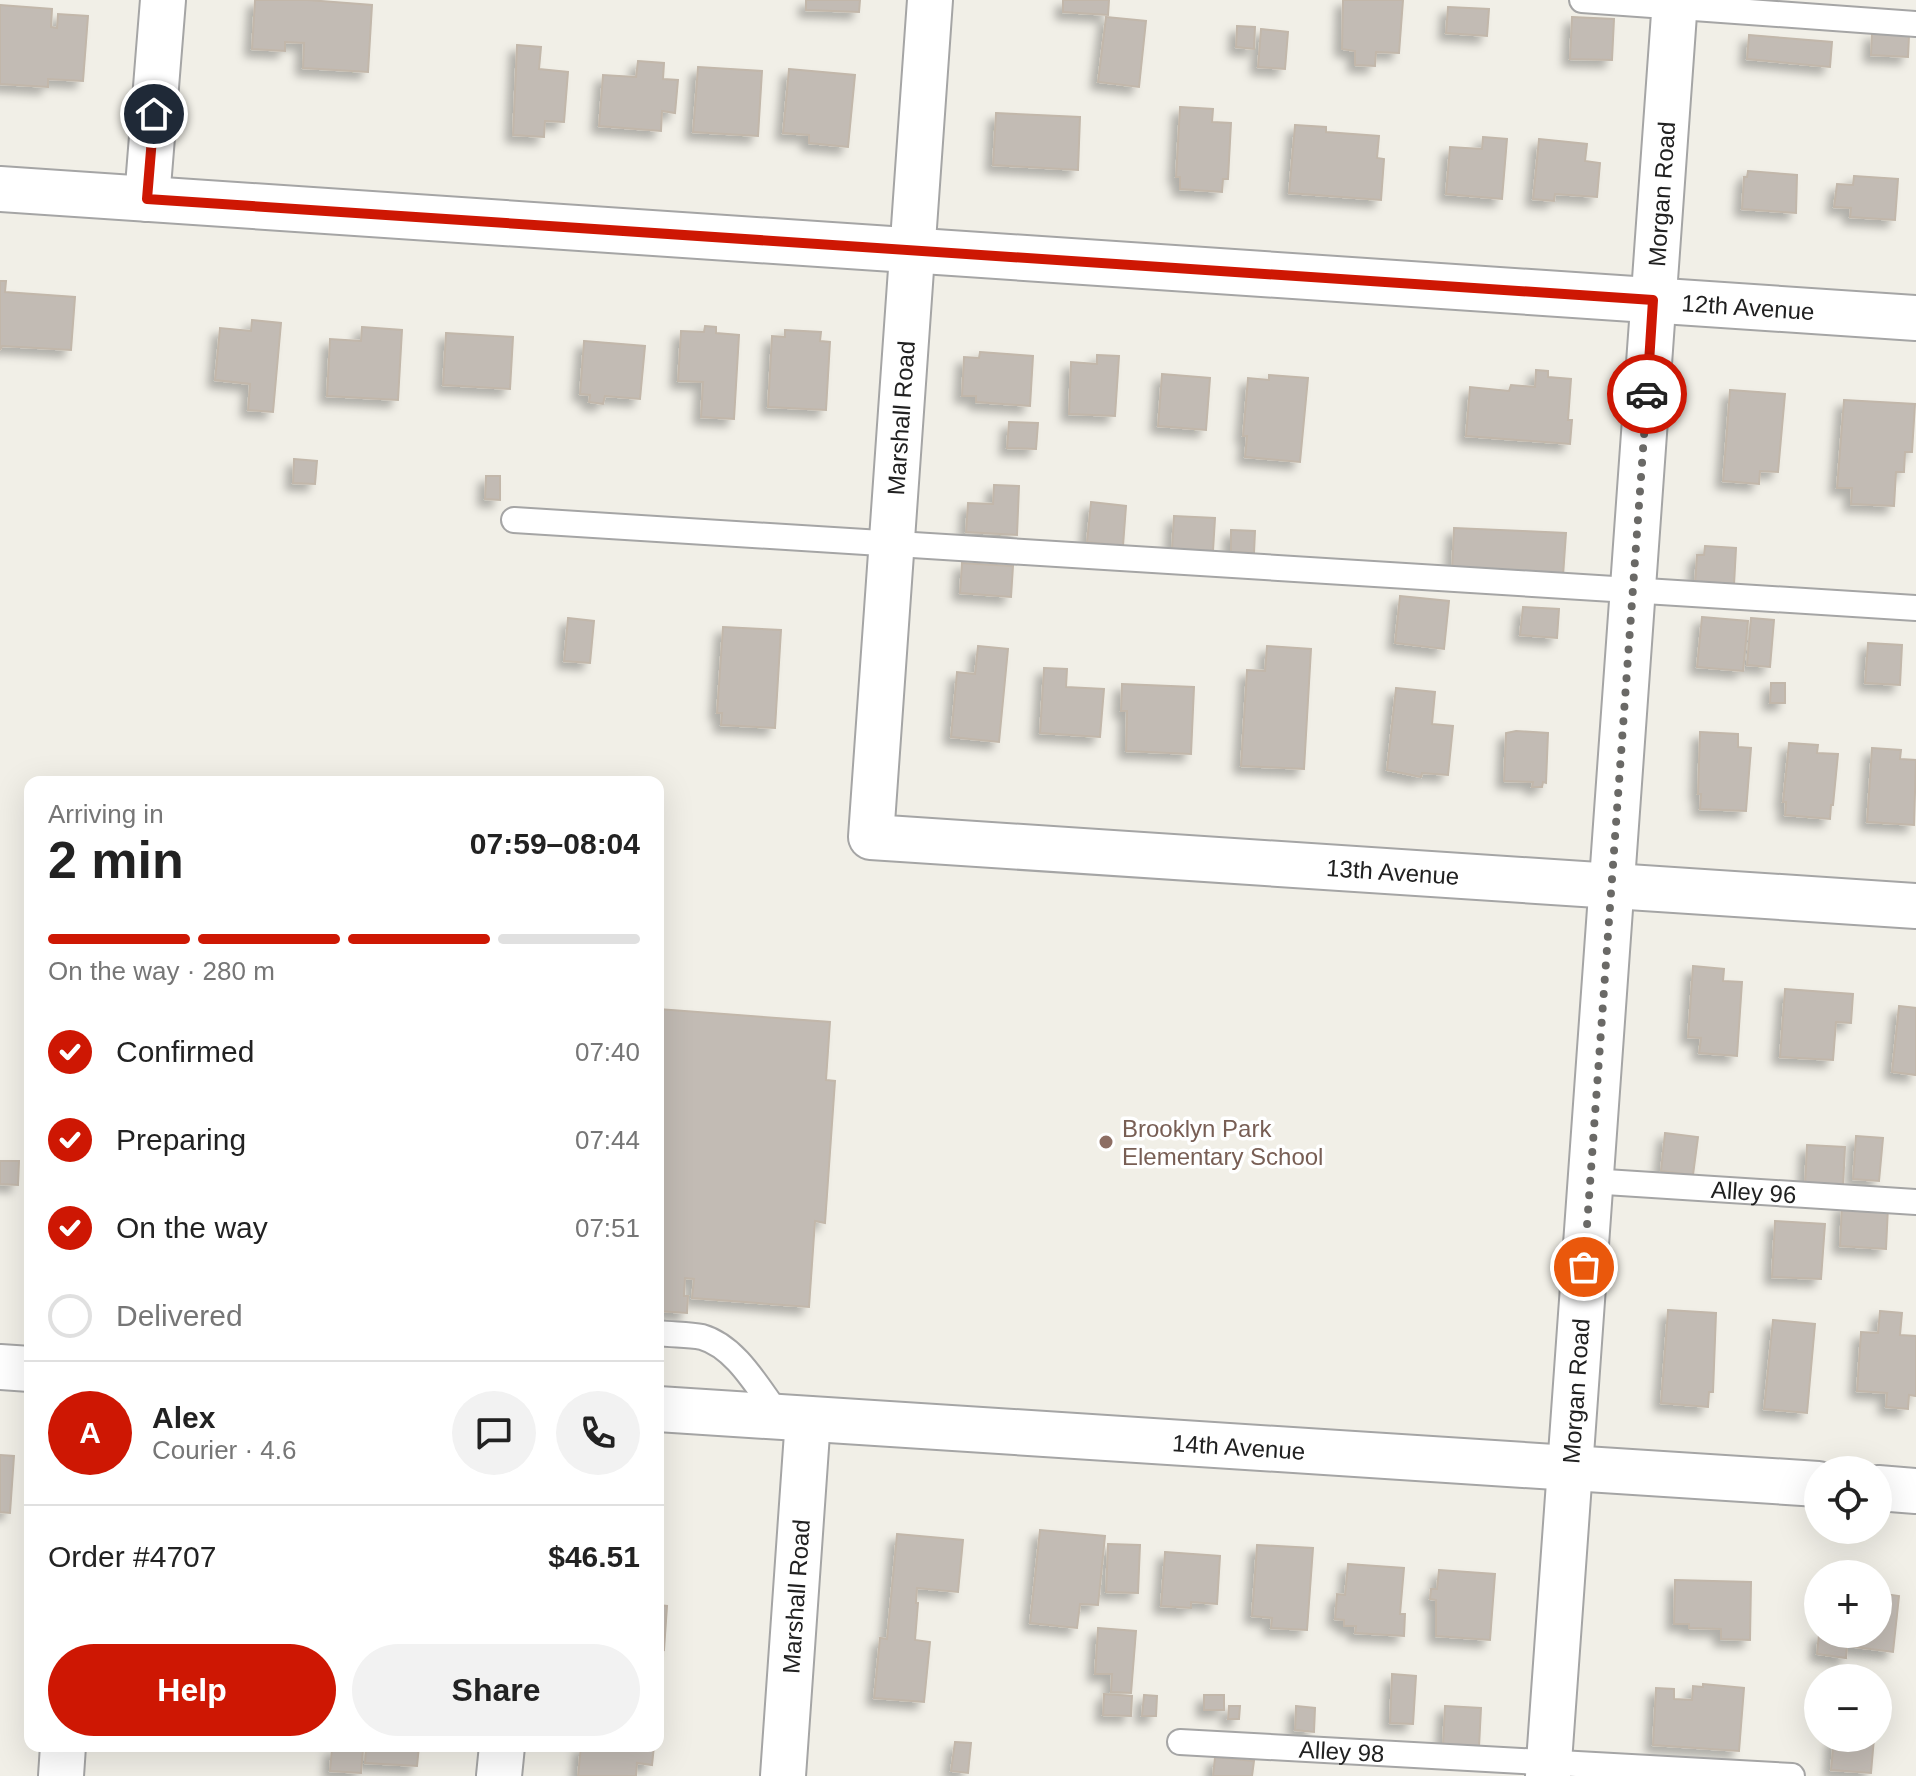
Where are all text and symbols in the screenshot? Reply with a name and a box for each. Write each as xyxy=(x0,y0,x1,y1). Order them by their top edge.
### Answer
pin xyxy=(120,80,188,148)
icon: home xyxy=(132,92,176,136)
street label: Morgan Road xyxy=(1642,120,1680,268)
street label: 12th Avenue xyxy=(1681,289,1815,325)
street label: Marshall Road xyxy=(882,340,920,496)
courier xyxy=(1607,354,1687,434)
icon: car xyxy=(1625,372,1669,416)
text: Arriving in xyxy=(48,799,164,829)
text: 07:59–08:04 xyxy=(470,827,640,860)
text: 2 min xyxy=(48,831,184,889)
street label: 13th Avenue xyxy=(1325,854,1460,889)
text: On the way · 280 m xyxy=(48,956,275,986)
icon: check xyxy=(48,1030,92,1074)
text: Confirmed xyxy=(116,1035,254,1068)
text: 07:40 xyxy=(575,1037,640,1067)
place label: Brooklyn Park Elementary School xyxy=(1122,1115,1323,1170)
icon: check xyxy=(48,1118,92,1162)
text: Preparing xyxy=(116,1123,246,1156)
text: 07:44 xyxy=(575,1125,640,1155)
marker: Brooklyn Park Elementary School xyxy=(1097,1133,1115,1151)
street label: Alley 96 xyxy=(1710,1175,1797,1208)
icon: check xyxy=(48,1206,92,1250)
text: On the way xyxy=(116,1211,268,1244)
text: 07:51 xyxy=(575,1213,640,1243)
pin xyxy=(1550,1233,1618,1301)
icon: bag xyxy=(1562,1245,1606,1289)
text: Delivered xyxy=(116,1299,243,1332)
street label: Morgan Road xyxy=(1557,1317,1594,1465)
button: chat xyxy=(452,1391,536,1475)
button: phone xyxy=(556,1391,640,1475)
text: Alex xyxy=(152,1401,215,1434)
text: A xyxy=(79,1416,101,1449)
street label: 14th Avenue xyxy=(1172,1429,1306,1464)
text: Courier · 4.6 xyxy=(152,1435,297,1465)
map controls xyxy=(1804,1456,1892,1752)
button: locate xyxy=(1804,1456,1892,1544)
street label: Marshall Road xyxy=(777,1518,814,1675)
text: Order #4707 xyxy=(48,1540,216,1573)
text: $46.51 xyxy=(548,1540,640,1573)
button: + xyxy=(1804,1560,1892,1648)
button: Help xyxy=(48,1644,336,1736)
button: Share xyxy=(352,1644,640,1736)
button: − xyxy=(1804,1664,1892,1752)
street label: Alley 98 xyxy=(1298,1735,1385,1767)

